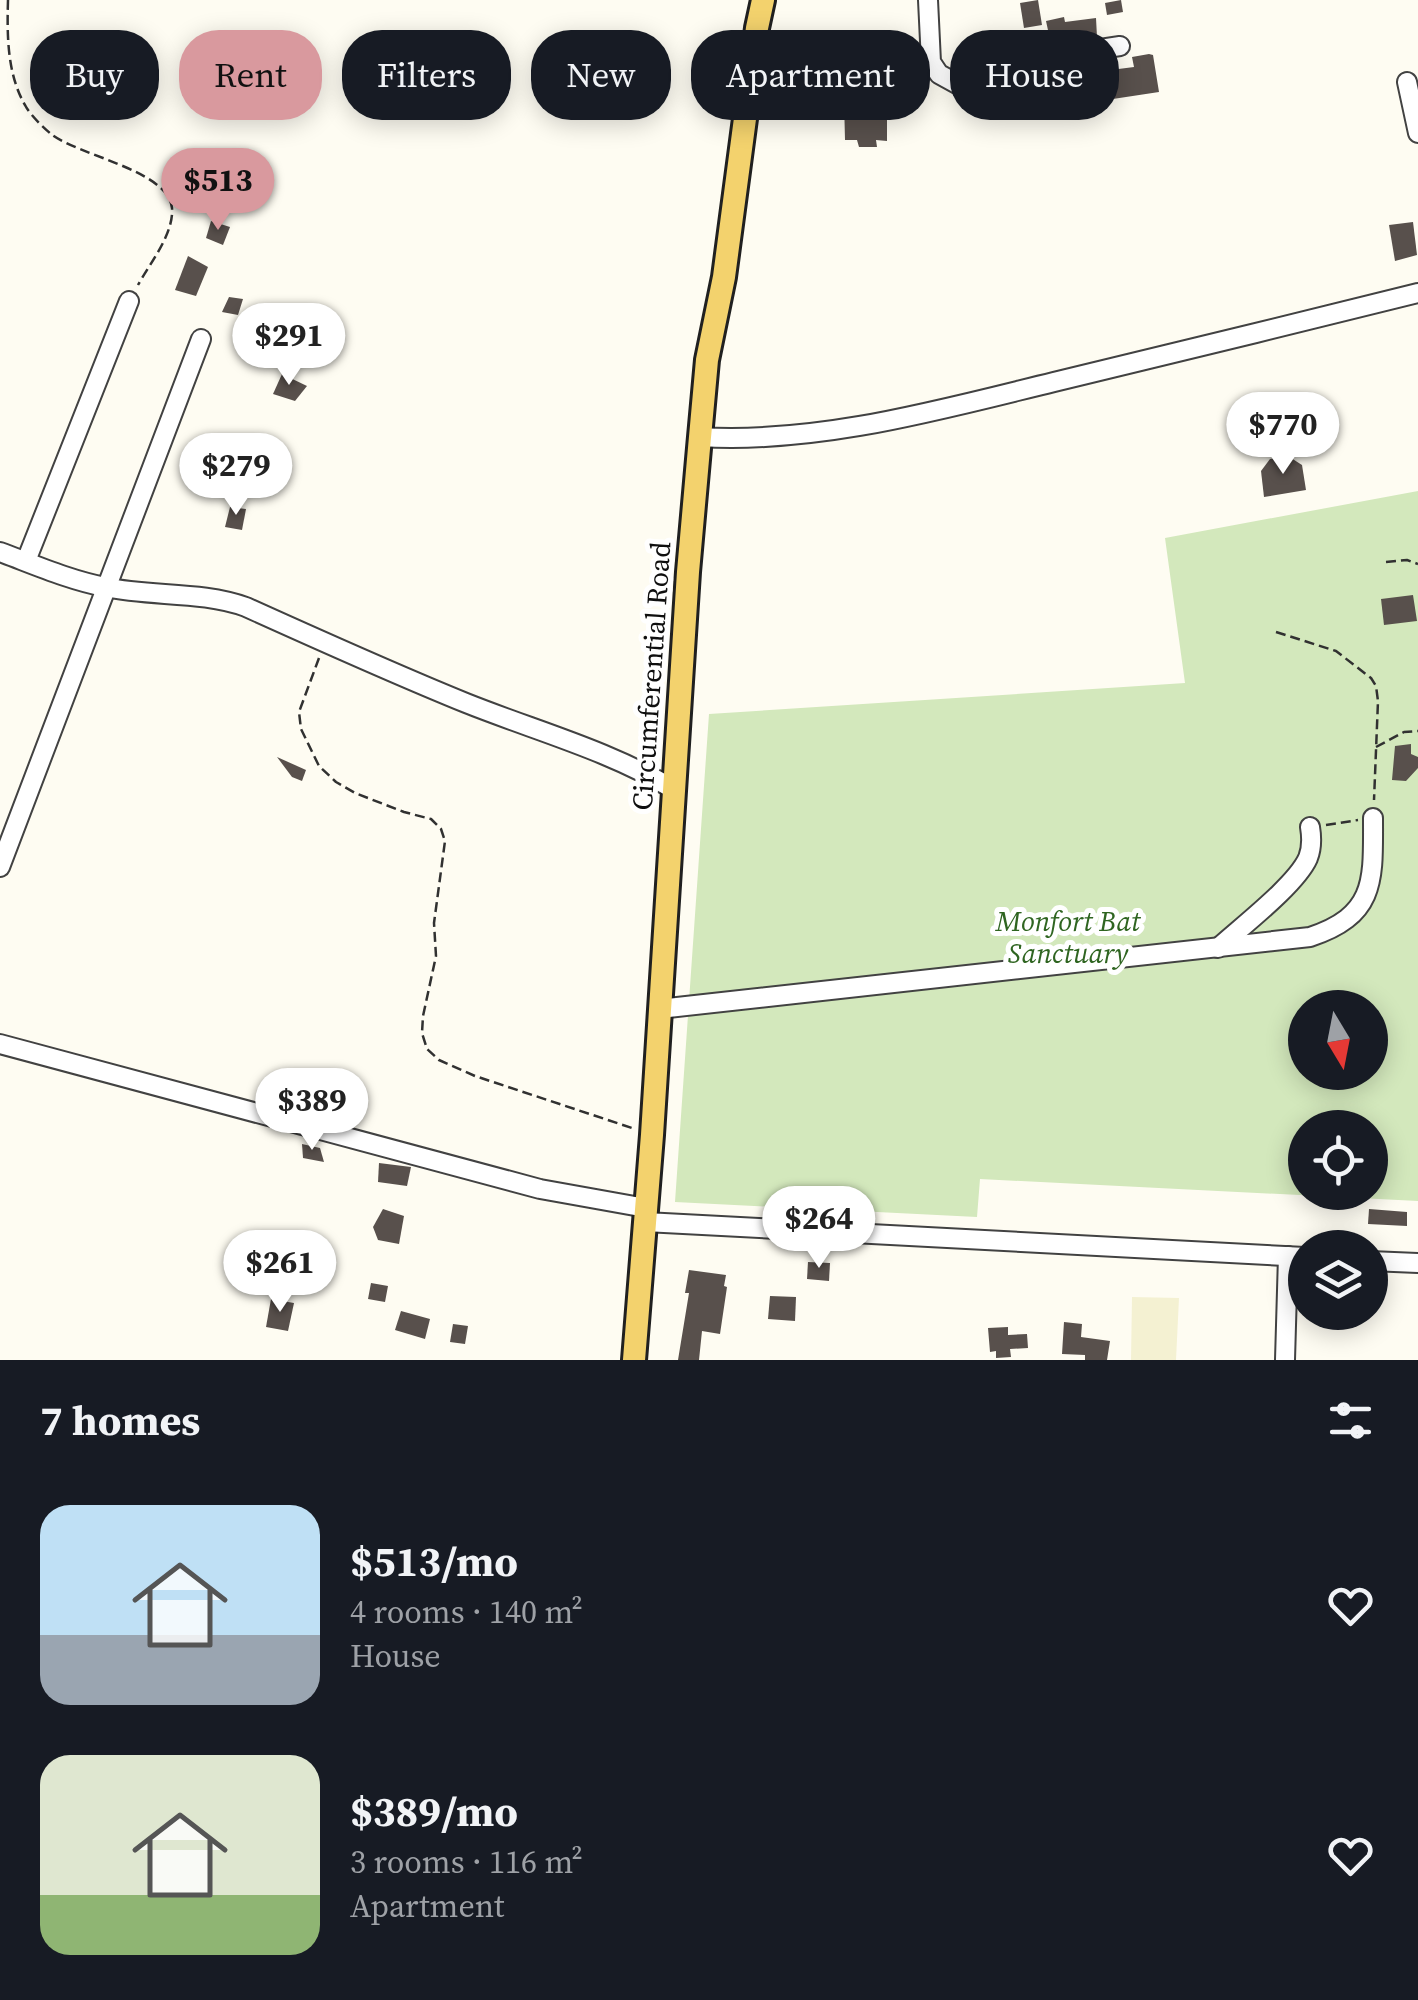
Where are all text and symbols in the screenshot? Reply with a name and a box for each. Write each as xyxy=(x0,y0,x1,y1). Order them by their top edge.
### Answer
chip: Buy xyxy=(30,30,159,120)
chip: Rent xyxy=(179,30,322,120)
chip: Filters xyxy=(342,30,511,120)
chip: New xyxy=(531,30,671,120)
chip: Apartment xyxy=(691,30,930,120)
chip: House xyxy=(950,30,1119,120)
pin: $513 xyxy=(159,148,277,233)
text: $513 xyxy=(183,158,253,202)
pin: $291 xyxy=(230,303,348,388)
text: $291 xyxy=(254,313,324,357)
pin: $770 xyxy=(1224,392,1342,477)
text: $770 xyxy=(1248,402,1318,446)
pin: $279 xyxy=(177,433,295,518)
text: $279 xyxy=(201,443,271,487)
street label: Circumferential Road xyxy=(623,540,679,812)
park label: Monfort Bat Sanctuary xyxy=(995,902,1142,972)
north arrow xyxy=(1288,990,1388,1090)
map controls xyxy=(1288,990,1388,1330)
pin: $389 xyxy=(253,1068,371,1153)
text: $389 xyxy=(277,1078,347,1122)
button: locate xyxy=(1288,1110,1388,1210)
pin: $264 xyxy=(760,1186,878,1271)
text: $264 xyxy=(784,1196,854,1240)
pin: $261 xyxy=(221,1230,339,1315)
button: layers xyxy=(1288,1230,1388,1330)
text: $261 xyxy=(245,1240,315,1284)
text: 7 homes xyxy=(40,1391,200,1449)
icon: filters xyxy=(1323,1393,1378,1448)
text: $513/mo xyxy=(350,1532,518,1590)
icon: home xyxy=(120,1545,240,1665)
icon: heart xyxy=(1323,1578,1378,1633)
text: 4 rooms · 140 m² xyxy=(350,1590,583,1634)
text: House xyxy=(350,1634,441,1678)
text: $389/mo xyxy=(350,1782,518,1840)
icon: home xyxy=(120,1795,240,1915)
icon: heart xyxy=(1323,1828,1378,1883)
text: 3 rooms · 116 m² xyxy=(350,1840,583,1884)
text: Apartment xyxy=(350,1884,504,1928)

